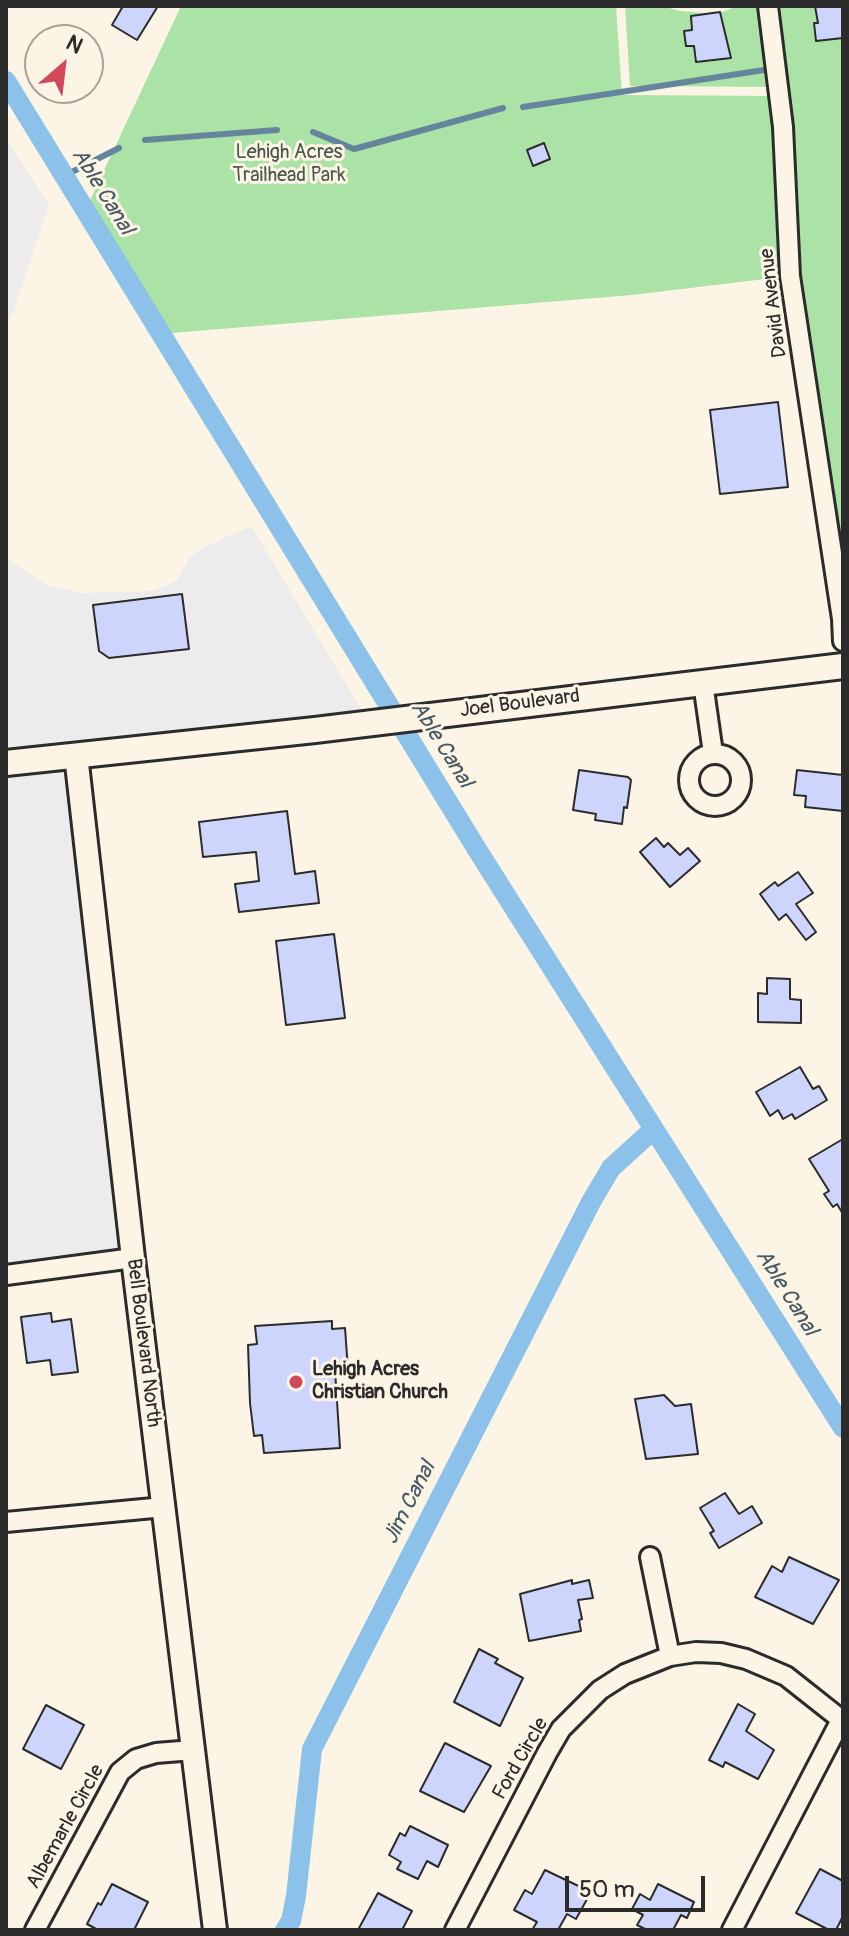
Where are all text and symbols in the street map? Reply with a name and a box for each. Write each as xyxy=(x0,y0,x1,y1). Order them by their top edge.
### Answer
north arrow xyxy=(24,24,104,104)
text: N xyxy=(61,29,87,60)
park label: Lehigh Acres Trailhead Park xyxy=(233,141,345,188)
water label: Able Canal xyxy=(65,144,139,240)
street label: David Avenue xyxy=(755,247,793,359)
street label: Joel Boulevard xyxy=(459,685,581,723)
water label: Able Canal xyxy=(404,697,478,793)
water label: Able Canal xyxy=(749,1245,823,1341)
street label: Bell Boulevard North xyxy=(121,1257,165,1429)
place label: Lehigh Acres Christian Church xyxy=(312,1358,448,1405)
marker: Lehigh Acres Christian Church xyxy=(287,1373,305,1391)
water label: Jim Canal xyxy=(378,1457,442,1549)
street label: Ford Circle xyxy=(488,1714,554,1804)
street label: Albemarle Circle xyxy=(22,1761,110,1893)
scale bar xyxy=(569,1860,709,1910)
text: 50 m xyxy=(579,1875,635,1904)

